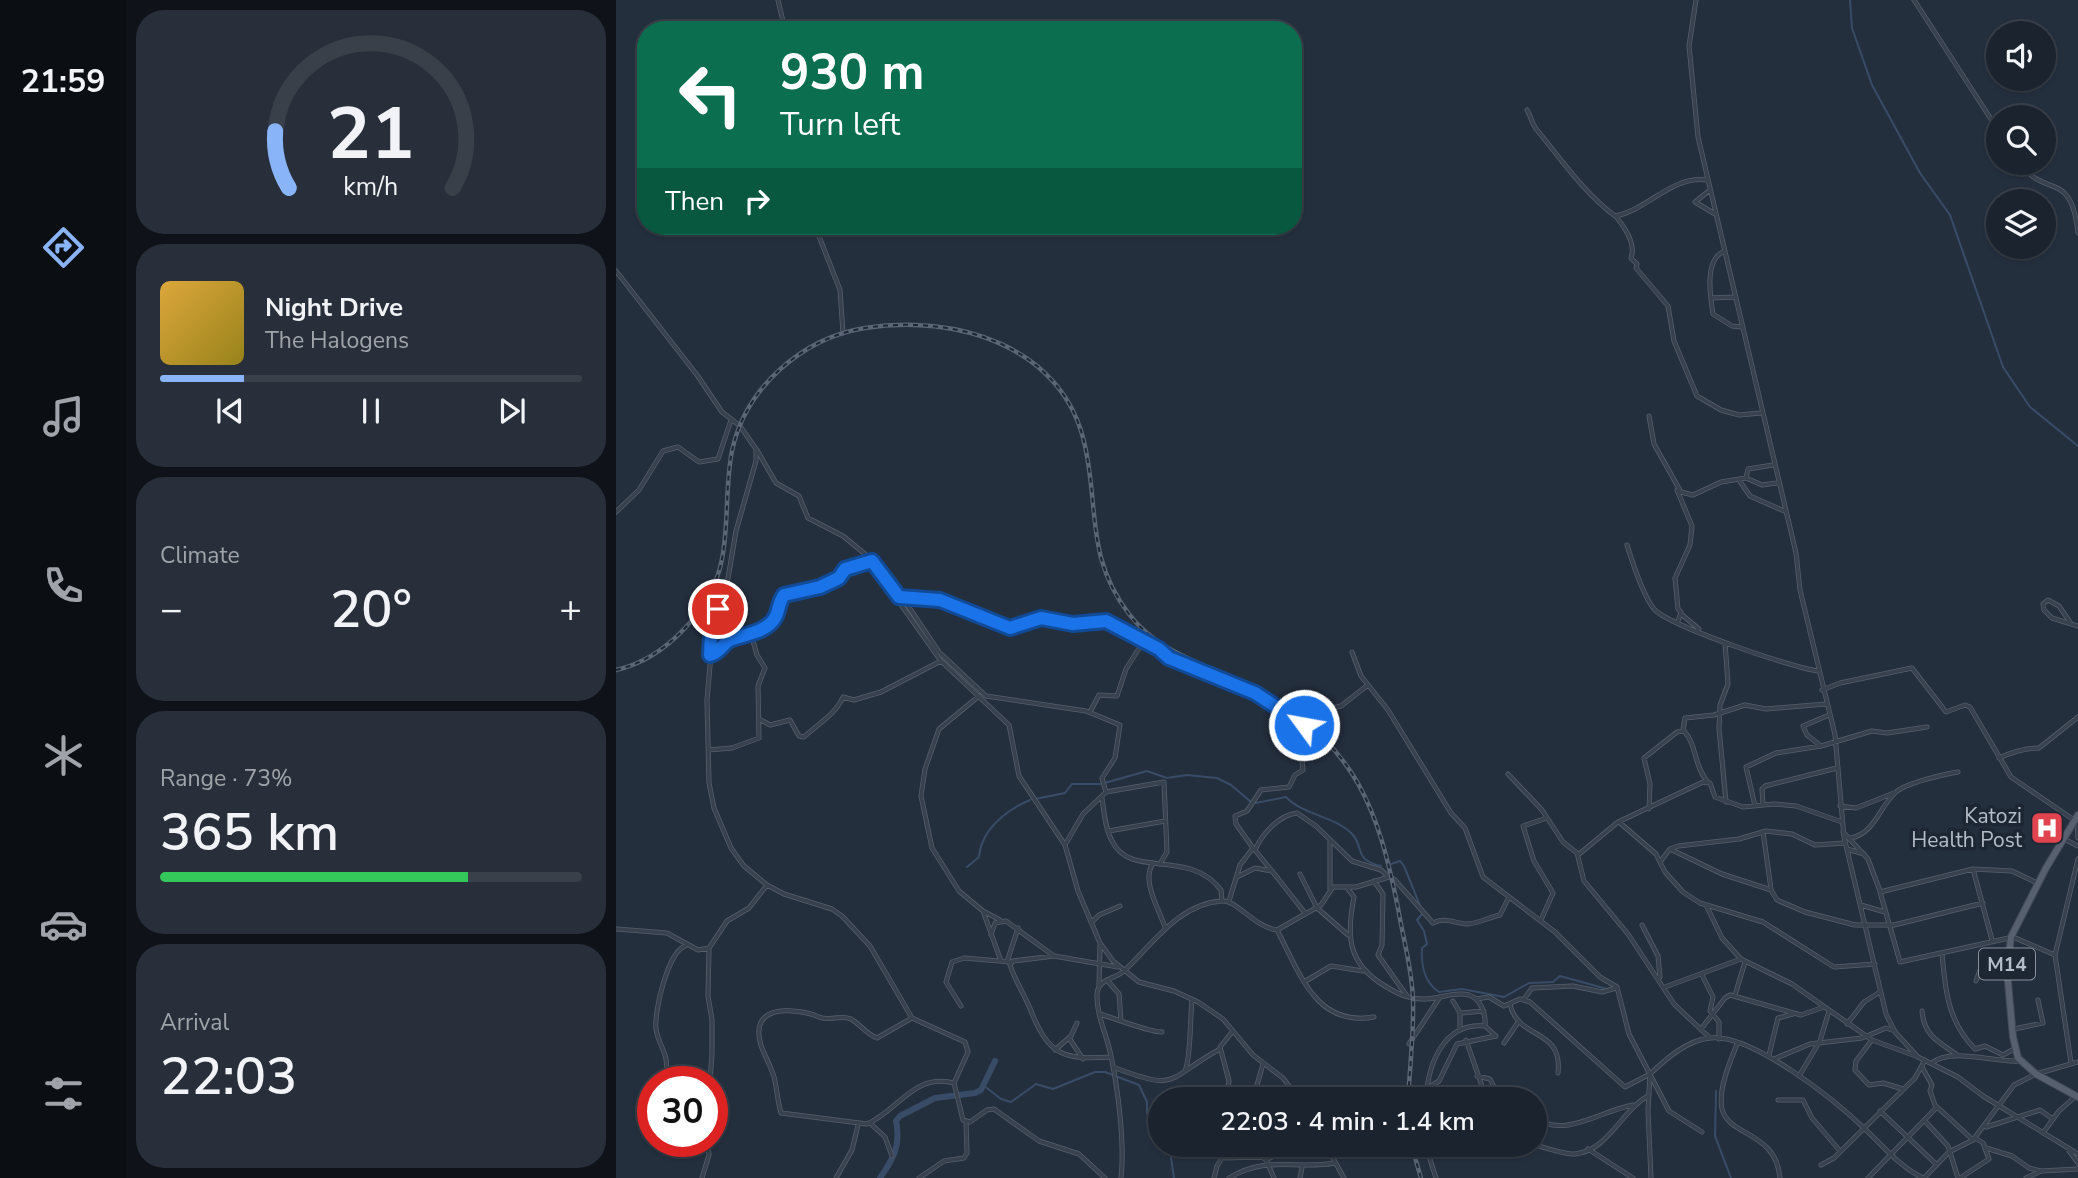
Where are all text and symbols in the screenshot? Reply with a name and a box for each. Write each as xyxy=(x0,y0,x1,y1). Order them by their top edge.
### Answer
map controls xyxy=(1986,21,2056,259)
button: sound xyxy=(1986,21,2056,91)
text: 930 m xyxy=(780,39,924,106)
icon: left xyxy=(665,49,756,140)
text: 21:59 xyxy=(21,60,105,103)
text: 21 xyxy=(327,84,415,184)
text: Turn left xyxy=(780,103,900,146)
button: search xyxy=(1986,105,2056,175)
text: km/h xyxy=(343,170,399,204)
icon: right xyxy=(738,182,776,220)
text: Then xyxy=(665,184,724,219)
button: layers xyxy=(1986,189,2056,259)
icon: directions xyxy=(39,223,88,272)
text: Night Drive xyxy=(265,290,403,325)
text: The Halogens xyxy=(265,325,409,356)
icon: music xyxy=(39,392,88,441)
icon: previous xyxy=(211,392,249,430)
icon: pause xyxy=(352,392,390,430)
icon: next xyxy=(493,392,531,430)
text: Climate xyxy=(160,540,240,571)
icon: phone xyxy=(39,561,88,610)
text: 20° xyxy=(330,574,412,645)
pin xyxy=(688,579,748,639)
text: − xyxy=(160,584,183,635)
text: + xyxy=(559,584,582,635)
icon: arrive xyxy=(699,590,737,628)
position arrow xyxy=(1267,688,1341,762)
icon: climate xyxy=(39,731,88,780)
text: Range · 73% xyxy=(160,763,292,794)
text: 365 km xyxy=(160,797,339,868)
place label: Katozi Health Post xyxy=(1911,802,2023,854)
hospital icon: Katozi Health Post xyxy=(2028,809,2066,847)
icon: car xyxy=(39,900,88,949)
road number: M14 xyxy=(1979,948,2035,980)
text: Arrival xyxy=(160,1007,229,1038)
text: 22:03 xyxy=(160,1041,297,1112)
speed limit sign: 30 xyxy=(637,1066,728,1157)
icon: filters xyxy=(39,1069,88,1118)
text: 22:03 · 4 min · 1.4 km xyxy=(1220,1104,1475,1139)

